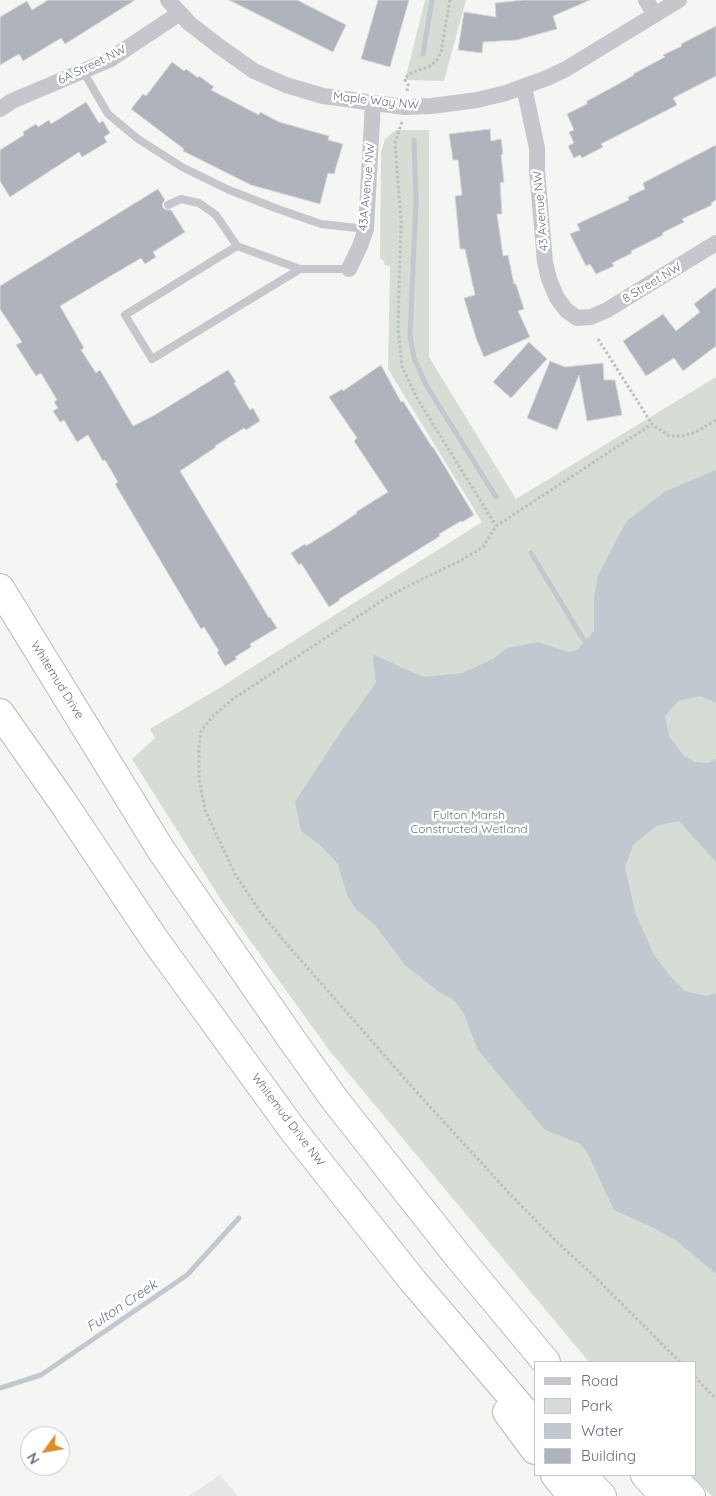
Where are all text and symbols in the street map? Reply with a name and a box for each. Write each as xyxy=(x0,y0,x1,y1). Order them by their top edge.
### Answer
street label: 6A Street NW xyxy=(56,42,128,88)
street label: Maple Way NW xyxy=(332,89,420,113)
street label: 43A Avenue NW xyxy=(356,142,378,232)
street label: 43 Avenue NW xyxy=(530,170,552,252)
street label: 8 Street NW xyxy=(620,260,684,306)
street label: Whitemud Drive xyxy=(27,638,87,722)
park label: Fulton Marsh Constructed Wetland xyxy=(410,808,528,836)
street label: Whitemud Drive NW xyxy=(248,1071,328,1169)
water label: Fulton Creek xyxy=(84,1276,160,1336)
legend xyxy=(534,1361,696,1476)
text: Road xyxy=(581,1371,618,1390)
text: Park xyxy=(581,1396,613,1415)
text: Water xyxy=(581,1421,624,1440)
north arrow xyxy=(20,1426,70,1476)
text: Building xyxy=(581,1446,636,1465)
text: N xyxy=(23,1449,43,1468)

